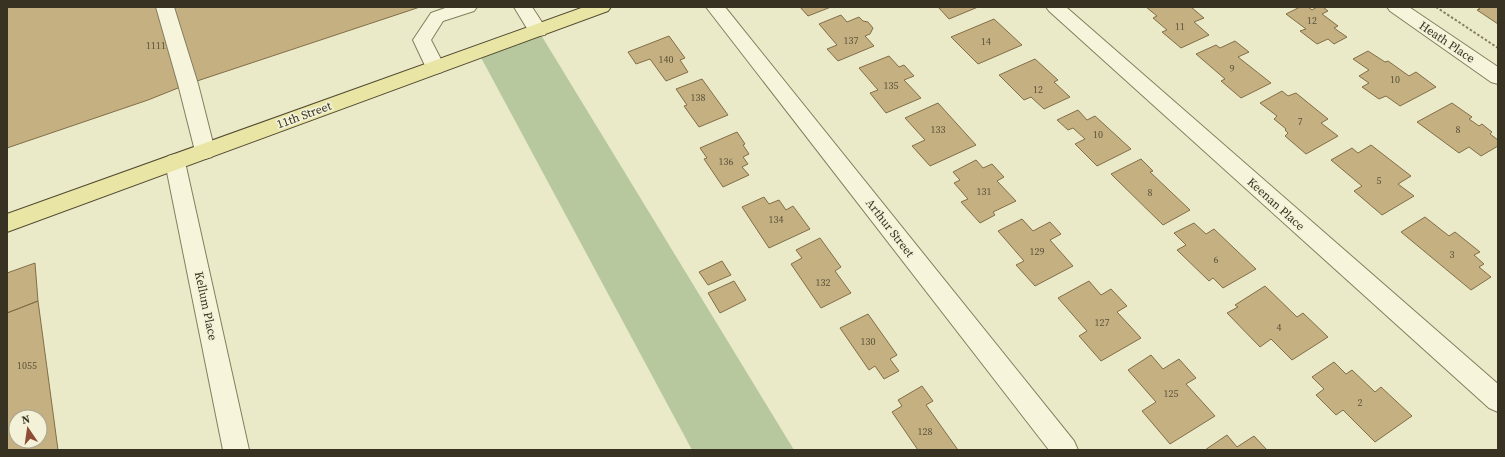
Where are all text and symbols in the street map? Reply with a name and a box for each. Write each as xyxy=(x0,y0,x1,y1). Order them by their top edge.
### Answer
house number: 12 xyxy=(1307,14,1317,27)
street label: Heath Place xyxy=(1416,18,1478,66)
house number: 11 xyxy=(1175,20,1185,33)
house number: 137 xyxy=(844,34,859,47)
house number: 14 xyxy=(981,35,991,48)
house number: 1111 xyxy=(146,39,166,52)
house number: 140 xyxy=(659,53,674,66)
house number: 9 xyxy=(1230,62,1235,75)
house number: 10 xyxy=(1390,73,1400,86)
house number: 135 xyxy=(884,79,899,92)
house number: 12 xyxy=(1033,83,1043,96)
house number: 138 xyxy=(691,91,706,104)
street label: 11th Street xyxy=(275,98,334,132)
house number: 7 xyxy=(1298,115,1303,128)
house number: 133 xyxy=(931,123,946,136)
house number: 8 xyxy=(1456,123,1461,136)
house number: 10 xyxy=(1093,128,1103,141)
house number: 136 xyxy=(719,155,734,168)
street label: Keenan Place xyxy=(1244,174,1308,234)
house number: 5 xyxy=(1377,174,1382,187)
house number: 131 xyxy=(977,185,992,198)
house number: 8 xyxy=(1148,186,1153,199)
street label: Arthur Street xyxy=(862,195,918,261)
house number: 134 xyxy=(769,213,784,226)
house number: 129 xyxy=(1030,245,1045,258)
house number: 3 xyxy=(1450,248,1455,261)
house number: 6 xyxy=(1214,253,1219,266)
street label: Kellum Place xyxy=(191,270,221,342)
house number: 132 xyxy=(816,276,831,289)
house number: 127 xyxy=(1095,316,1110,329)
house number: 4 xyxy=(1277,321,1282,334)
house number: 130 xyxy=(861,335,876,348)
house number: 1055 xyxy=(17,359,37,372)
house number: 125 xyxy=(1164,387,1179,400)
house number: 2 xyxy=(1358,396,1363,409)
north arrow xyxy=(8,409,48,449)
text: N xyxy=(20,412,31,428)
house number: 128 xyxy=(918,425,933,438)

